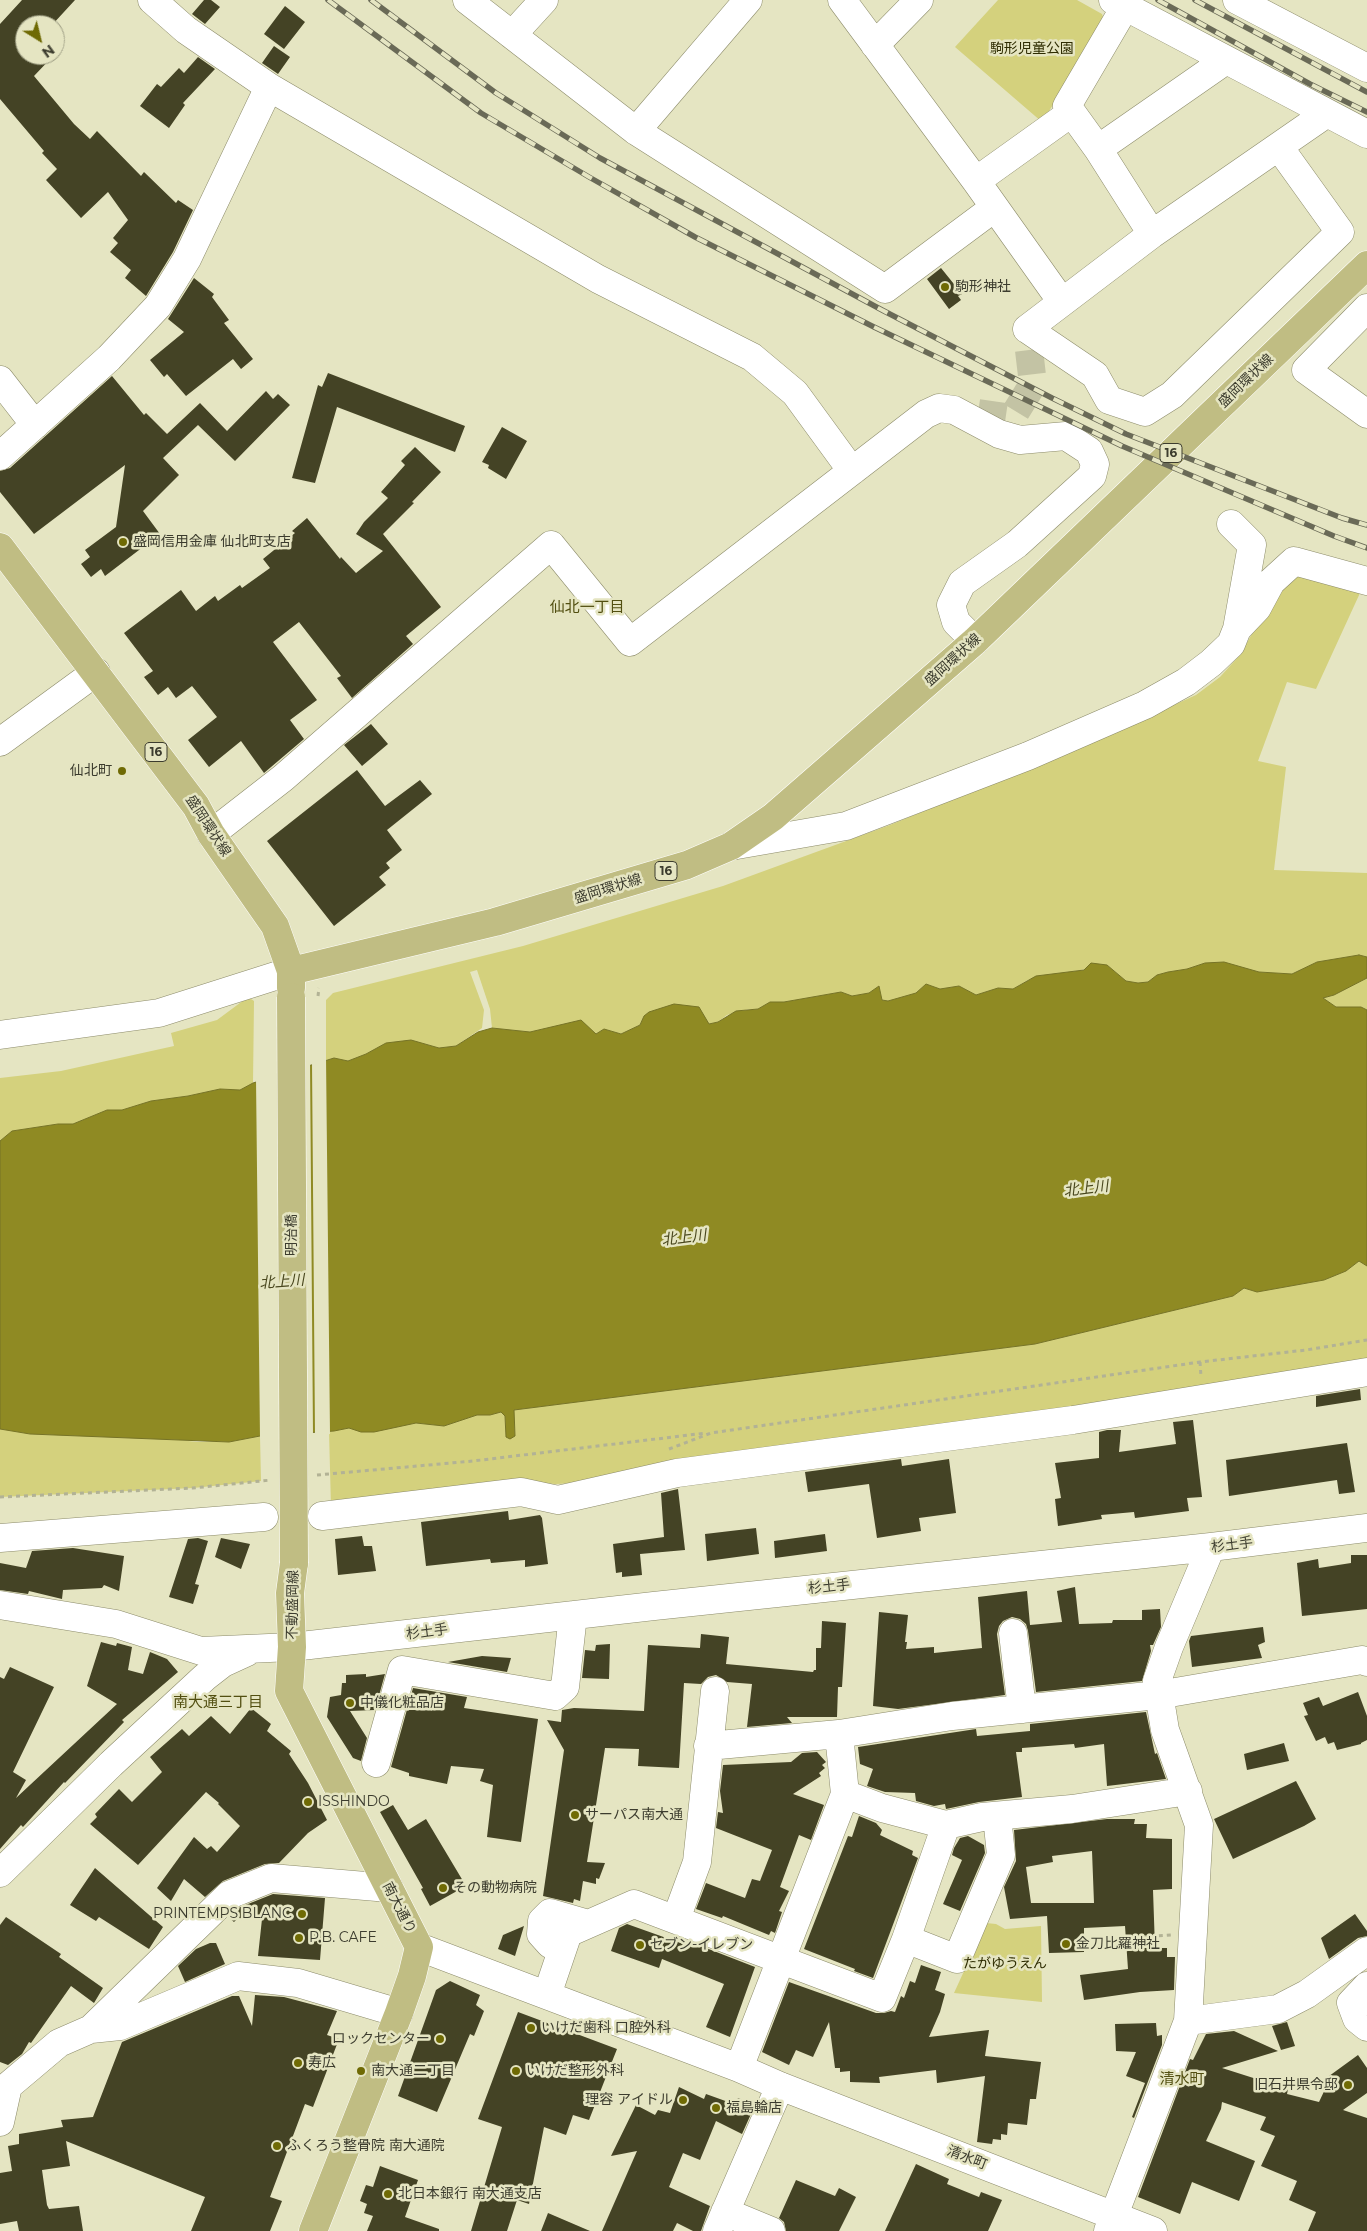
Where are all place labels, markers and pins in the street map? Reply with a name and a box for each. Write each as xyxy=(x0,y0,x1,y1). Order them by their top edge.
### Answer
place label: 駒形神社 xyxy=(955,279,1011,295)
marker: 駒形神社 xyxy=(939,281,951,293)
place label: 盛岡信用金庫 仙北町支店 xyxy=(133,534,291,550)
marker: 盛岡信用金庫 仙北町支店 xyxy=(117,536,129,548)
place label: 仙北町 xyxy=(70,763,112,779)
marker: 仙北町 xyxy=(116,765,128,777)
place label: 中儀化粧品店 xyxy=(360,1695,444,1711)
marker: 中儀化粧品店 xyxy=(344,1697,356,1709)
place label: ISSHINDO xyxy=(318,1794,390,1810)
marker: ISSHINDO xyxy=(302,1796,314,1808)
place label: サーパス南大通 xyxy=(585,1807,683,1823)
marker: サーパス南大通 xyxy=(569,1809,581,1821)
place label: その動物病院 xyxy=(453,1880,537,1896)
marker: その動物病院 xyxy=(437,1882,449,1894)
place label: PRINTEMPS BLANC xyxy=(153,1906,292,1922)
marker: PRINTEMPS BLANC xyxy=(296,1908,308,1920)
place label: P.B. CAFE xyxy=(309,1930,377,1946)
marker: P.B. CAFE xyxy=(293,1932,305,1944)
place label: 金刀比羅神社 xyxy=(1076,1936,1160,1952)
place label: セブン-イレブン xyxy=(650,1937,753,1953)
marker: 金刀比羅神社 xyxy=(1060,1938,1072,1950)
marker: セブン-イレブン xyxy=(634,1939,646,1951)
place label: いけだ歯科 口腔外科 xyxy=(541,2020,671,2036)
marker: いけだ歯科 口腔外科 xyxy=(525,2022,537,2034)
place label: ロックセンター xyxy=(332,2031,430,2047)
marker: ロックセンター xyxy=(434,2033,446,2045)
place label: 寿広 xyxy=(308,2055,336,2071)
marker: 寿広 xyxy=(292,2057,304,2069)
place label: 南大通二丁目 xyxy=(371,2063,455,2079)
place label: いけだ整形外科 xyxy=(526,2063,624,2079)
marker: 南大通二丁目 xyxy=(355,2065,367,2077)
marker: いけだ整形外科 xyxy=(510,2065,522,2077)
place label: 旧石井県令邸 xyxy=(1254,2077,1338,2093)
marker: 旧石井県令邸 xyxy=(1342,2079,1354,2091)
place label: 理容 アイドル xyxy=(585,2092,673,2108)
marker: 理容 アイドル xyxy=(677,2094,689,2106)
place label: 福島輪店 xyxy=(726,2100,782,2116)
marker: 福島輪店 xyxy=(710,2102,722,2114)
place label: ふくろう整骨院 南大通院 xyxy=(287,2138,445,2154)
marker: ふくろう整骨院 南大通院 xyxy=(271,2140,283,2152)
place label: 北日本銀行 南大通支店 xyxy=(398,2186,542,2202)
marker: 北日本銀行 南大通支店 xyxy=(382,2188,394,2200)

